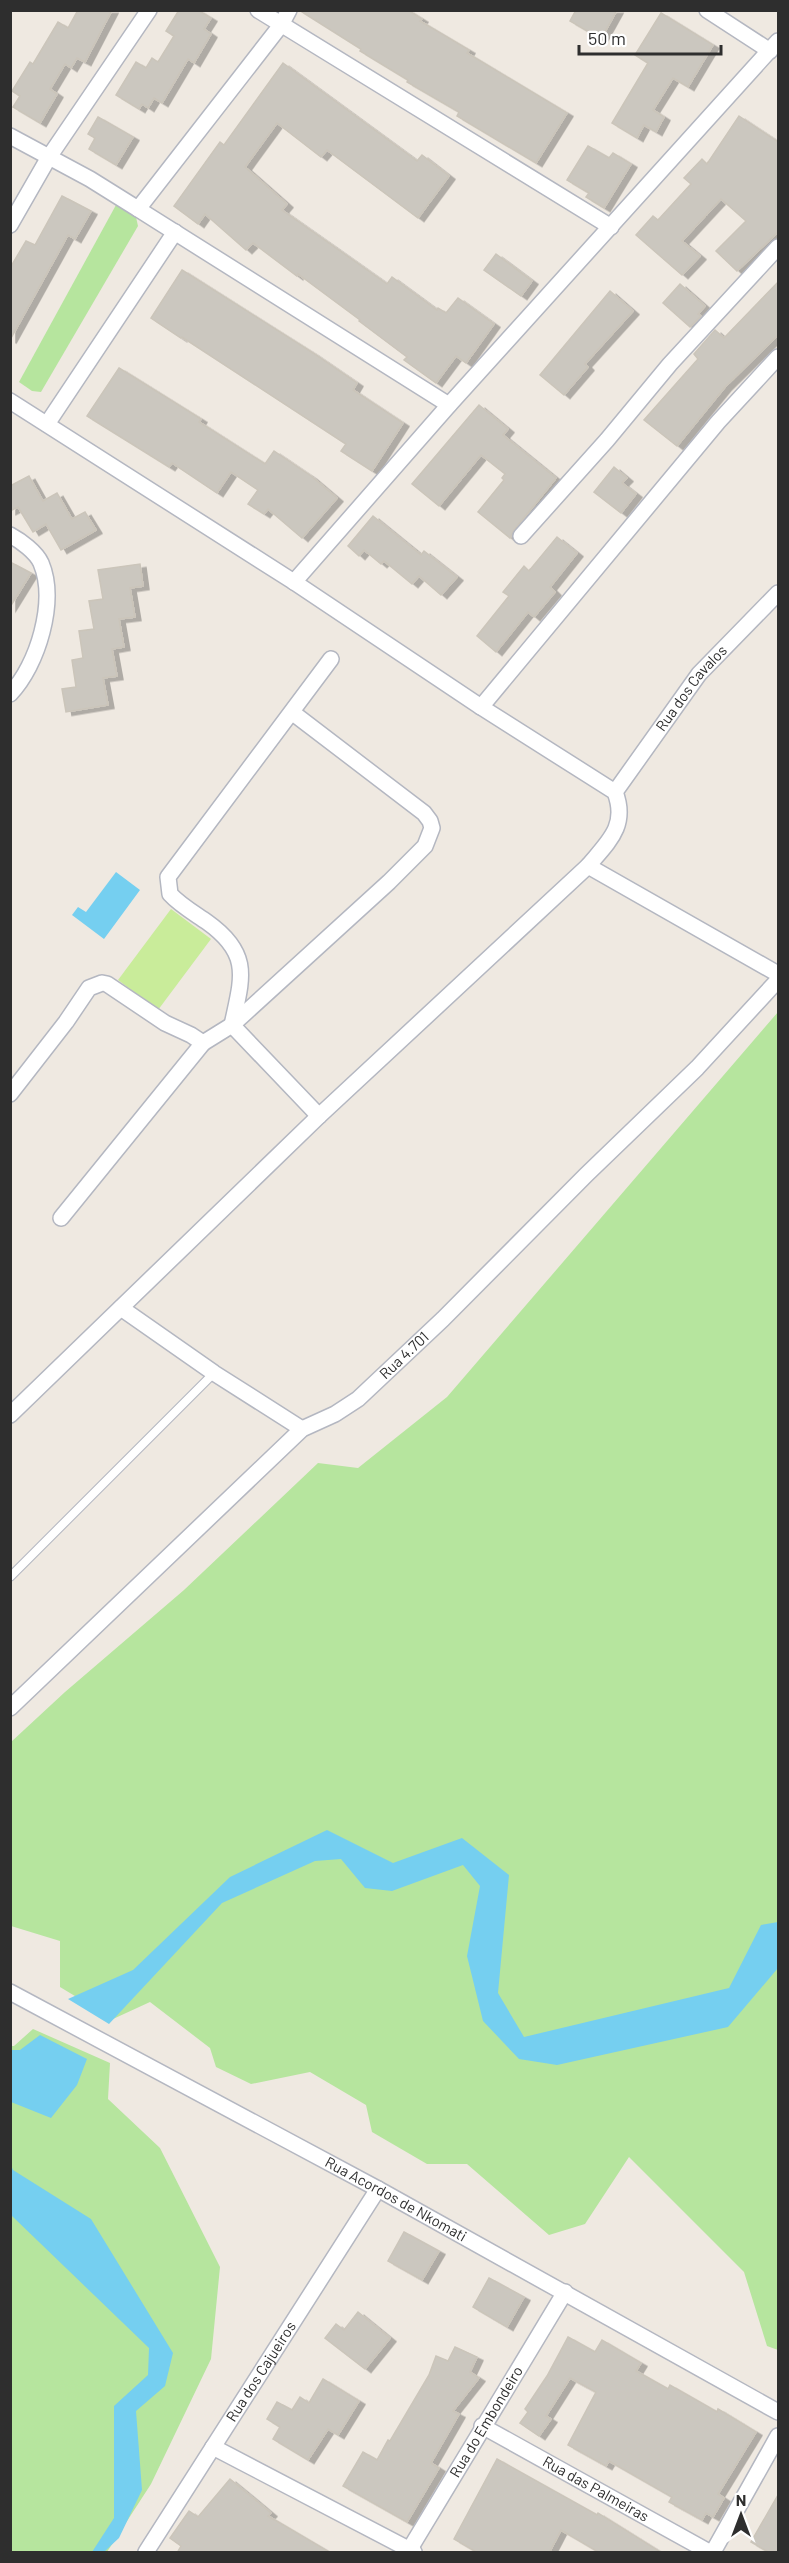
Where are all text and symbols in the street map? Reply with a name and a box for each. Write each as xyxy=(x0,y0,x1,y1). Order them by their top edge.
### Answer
scale bar xyxy=(579,18,722,56)
text: 50 m xyxy=(588,27,626,49)
street label: Rua dos Cavalos xyxy=(651,641,730,734)
street label: Rua 4.701 xyxy=(375,1327,432,1382)
street label: Rua Acordos de Nkomati xyxy=(322,2152,470,2245)
street label: Rua dos Cajueiros xyxy=(222,2318,299,2425)
street label: Rua do Embondeiro xyxy=(445,2362,526,2480)
street label: Rua das Palmeiras xyxy=(540,2452,652,2525)
north arrow xyxy=(711,2485,771,2545)
text: N xyxy=(736,2490,746,2509)

